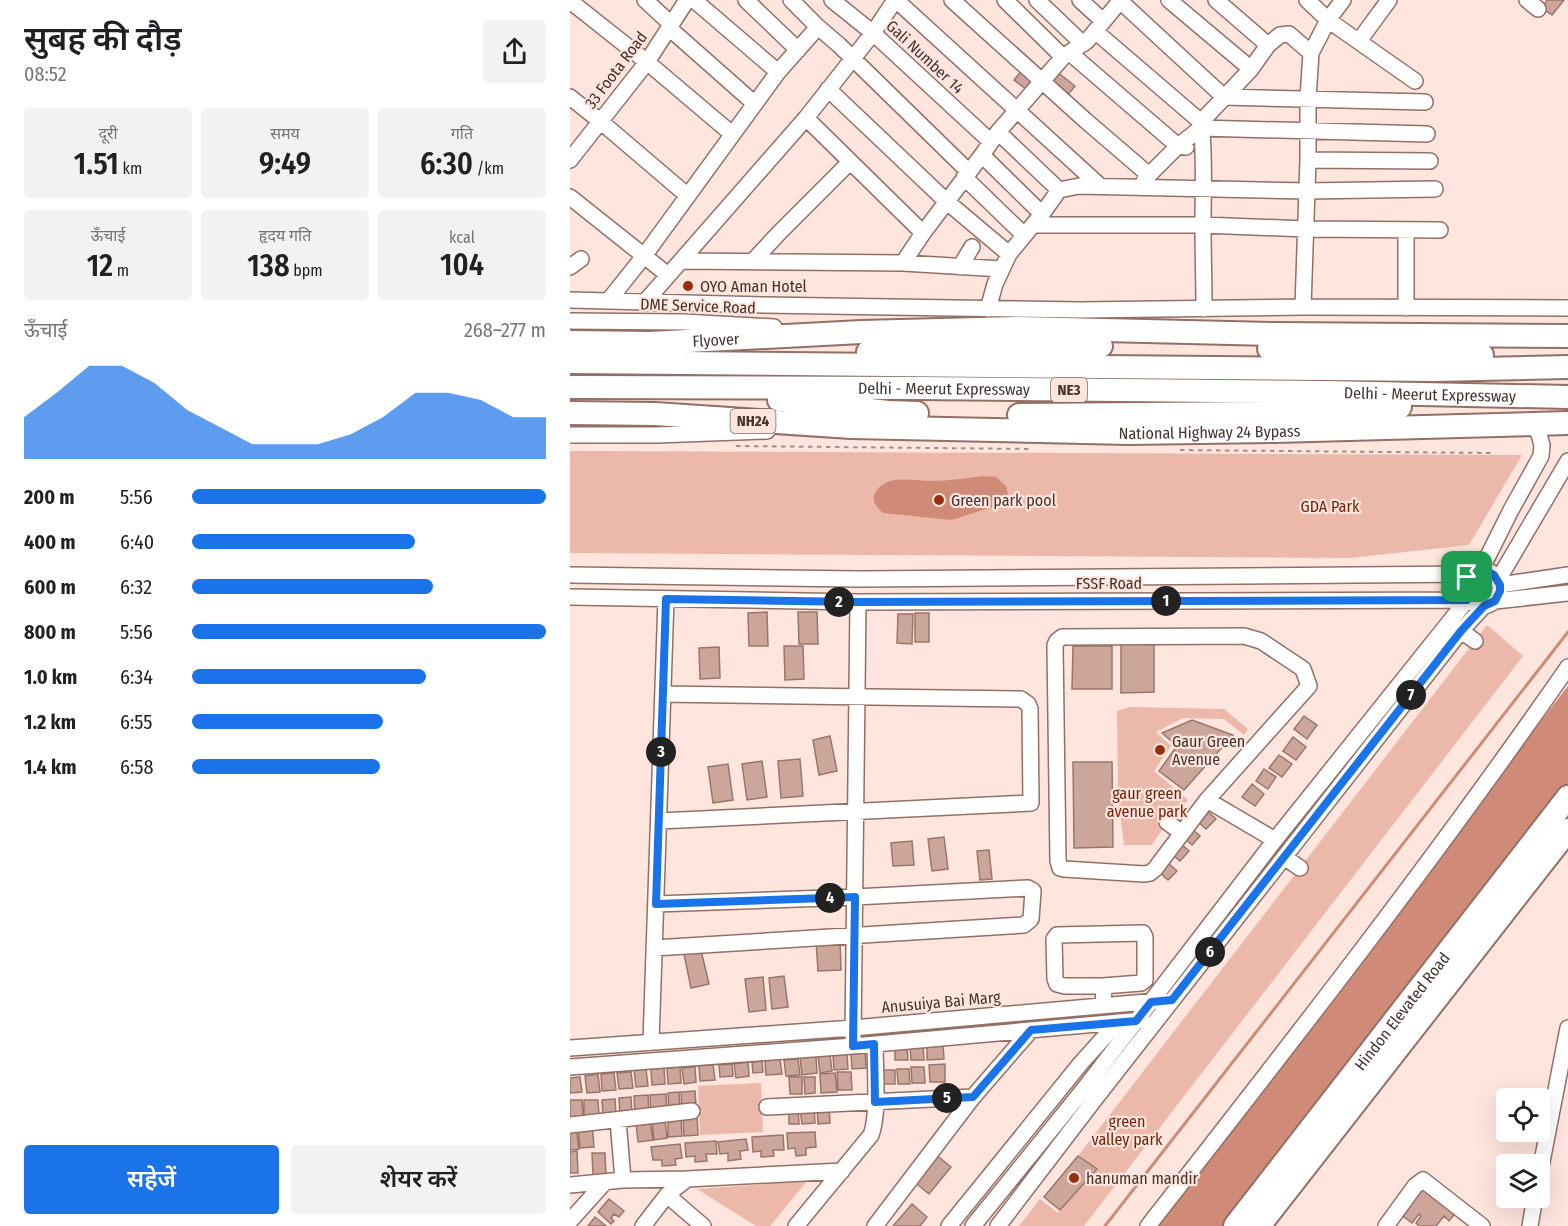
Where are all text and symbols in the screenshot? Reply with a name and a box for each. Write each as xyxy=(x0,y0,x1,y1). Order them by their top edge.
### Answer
street label: Gali Number 14 xyxy=(882,16,968,98)
text: सुबह की दौड़ xyxy=(24,19,182,59)
button: share xyxy=(483,20,546,83)
street label: 33 Foota Road xyxy=(581,28,651,112)
text: 08:52 xyxy=(24,62,67,86)
text: दूरी xyxy=(98,124,118,143)
text: समय xyxy=(270,124,300,143)
text: गति xyxy=(451,124,473,143)
text: 1.51 xyxy=(74,146,119,182)
text: 9:49 xyxy=(259,146,311,182)
text: 6:30 xyxy=(420,146,473,182)
text: km xyxy=(119,159,142,178)
text: /km xyxy=(473,159,504,178)
text: ऊँचाई xyxy=(91,226,125,245)
text: हृदय गति xyxy=(259,226,311,245)
text: kcal xyxy=(449,228,475,247)
text: 104 xyxy=(440,247,484,283)
text: 12 xyxy=(87,248,113,284)
text: 138 xyxy=(247,248,290,284)
text: m xyxy=(113,261,129,280)
text: bpm xyxy=(290,261,323,280)
place label: OYO Aman Hotel xyxy=(700,277,807,296)
marker: OYO Aman Hotel xyxy=(681,279,695,293)
street label: DME Service Road xyxy=(640,294,756,318)
text: ऊँचाई xyxy=(24,318,67,342)
text: 268–277 m xyxy=(464,318,546,342)
street label: Flyover xyxy=(692,329,740,350)
street label: Delhi - Meerut Expressway xyxy=(858,378,1031,399)
road number: NE3 xyxy=(1051,378,1087,402)
street label: Delhi - Meerut Expressway xyxy=(1344,383,1517,405)
road number: NH24 xyxy=(730,409,776,433)
street label: National Highway 24 Bypass xyxy=(1118,421,1301,443)
text: 200 m xyxy=(24,485,75,509)
text: 5:56 xyxy=(120,485,153,509)
place label: Green park pool xyxy=(951,491,1056,510)
marker: Green park pool xyxy=(932,493,946,507)
park label: GDA Park xyxy=(1301,497,1360,516)
text: 400 m xyxy=(24,530,76,554)
text: 6:40 xyxy=(120,530,154,554)
pin xyxy=(1441,551,1492,602)
icon: arrive xyxy=(1450,560,1483,593)
street label: FSSF Road xyxy=(1076,574,1142,593)
text: 600 m xyxy=(24,575,76,599)
text: 6:32 xyxy=(120,575,152,599)
pin: 1 xyxy=(1151,586,1181,616)
pin: 2 xyxy=(824,587,854,617)
text: 1 xyxy=(1163,591,1169,610)
text: 2 xyxy=(835,592,843,611)
text: 800 m xyxy=(24,620,76,644)
text: 5:56 xyxy=(120,620,153,644)
text: 1.0 km xyxy=(24,665,77,689)
text: 6:34 xyxy=(120,665,153,689)
pin: 7 xyxy=(1396,680,1426,710)
text: 7 xyxy=(1408,685,1414,704)
text: 1.2 km xyxy=(24,710,76,734)
text: 6:55 xyxy=(120,710,153,734)
place label: Gaur Green Avenue xyxy=(1172,732,1245,769)
pin: 3 xyxy=(646,737,676,767)
text: 3 xyxy=(657,742,665,761)
marker: Gaur Green Avenue xyxy=(1153,743,1167,757)
text: 1.4 km xyxy=(24,755,76,779)
text: 6:58 xyxy=(120,755,153,779)
park label: gaur green avenue park xyxy=(1107,784,1188,821)
pin: 4 xyxy=(815,883,845,913)
text: 4 xyxy=(826,888,834,907)
pin: 6 xyxy=(1195,937,1225,967)
text: 6 xyxy=(1206,942,1214,961)
street label: Hindon Elevated Road xyxy=(1350,948,1453,1074)
street label: Anusuiya Bai Marg xyxy=(881,987,1002,1017)
pin: 5 xyxy=(932,1083,962,1113)
text: 5 xyxy=(943,1088,951,1107)
map controls xyxy=(1496,1088,1550,1208)
button: locate xyxy=(1496,1088,1550,1142)
park label: green valley park xyxy=(1092,1112,1163,1149)
button: सहेजें xyxy=(24,1145,279,1214)
button: शेयर करें xyxy=(291,1145,546,1214)
button: layers xyxy=(1496,1154,1550,1208)
place label: hanuman mandir xyxy=(1086,1169,1199,1188)
marker: hanuman mandir xyxy=(1067,1171,1081,1185)

